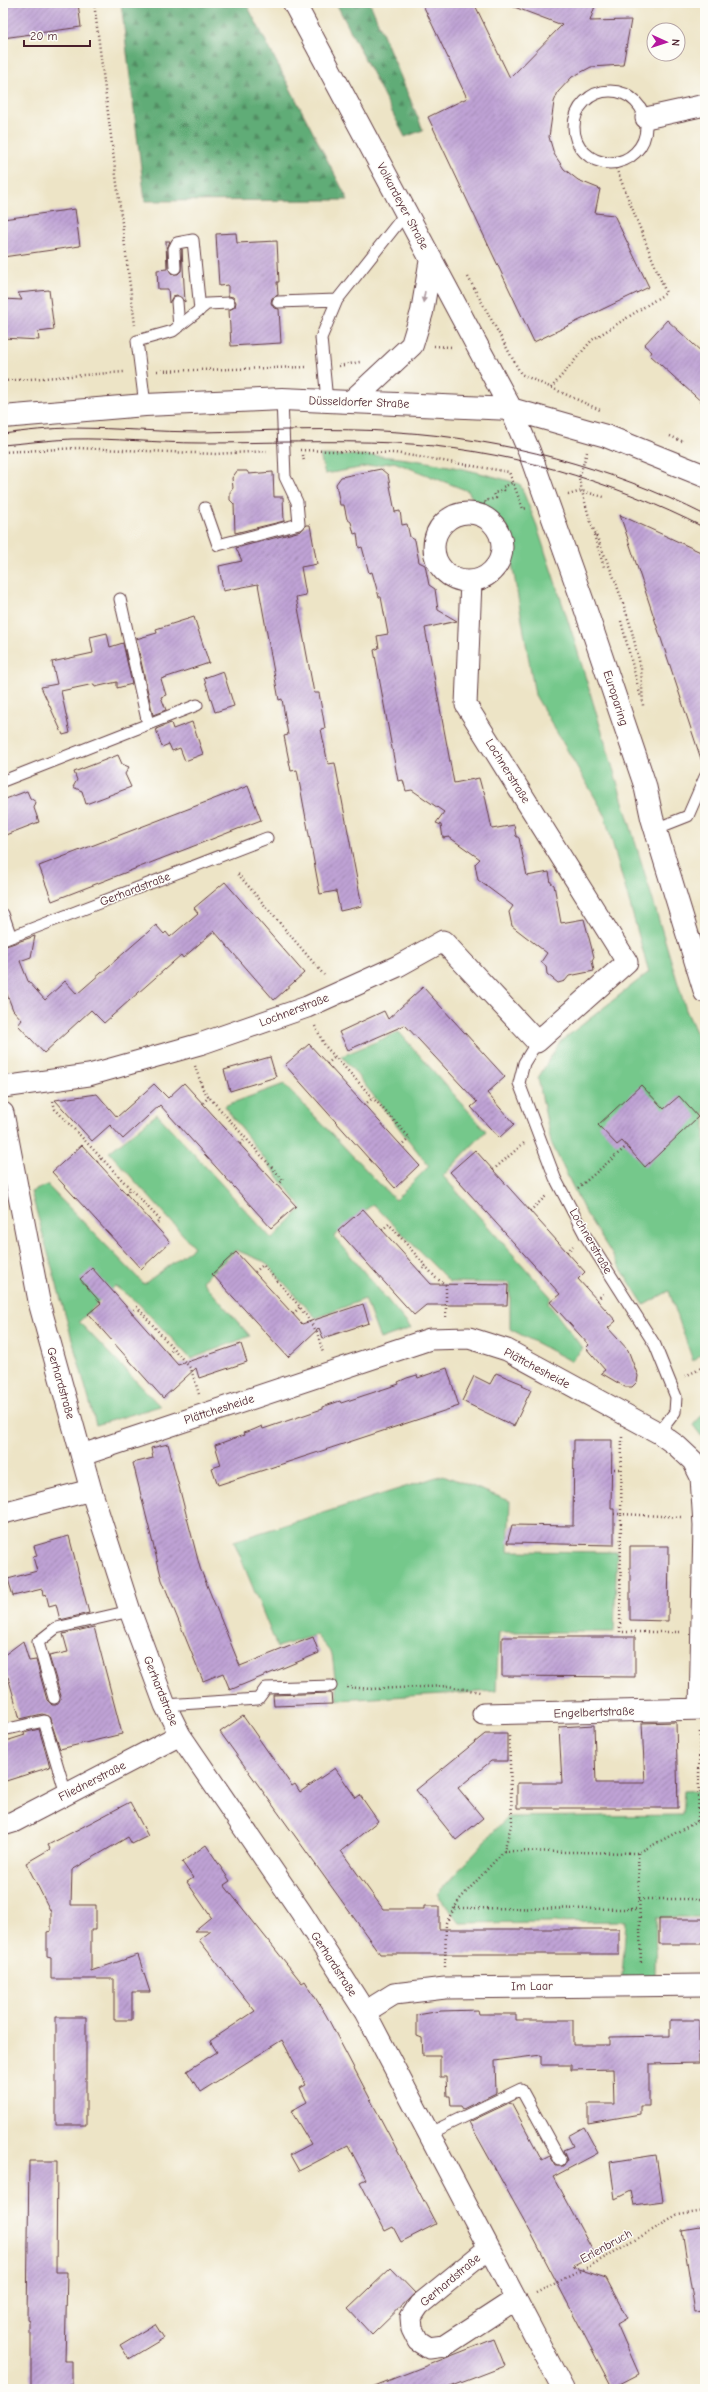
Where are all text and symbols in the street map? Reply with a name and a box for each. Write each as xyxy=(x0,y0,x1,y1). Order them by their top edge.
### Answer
scale bar xyxy=(24,22,90,48)
north arrow xyxy=(646,22,686,62)
text: 20 m xyxy=(30,29,58,43)
text: N xyxy=(669,39,682,46)
street label: Volkardeyer Straße xyxy=(374,160,432,252)
one-way arrow xyxy=(421,291,427,303)
street label: Düsseldorfer Straße xyxy=(308,393,410,411)
street label: Europaring xyxy=(600,669,632,727)
street label: Lochnerstraße xyxy=(483,736,533,806)
street label: Gerhardstraße xyxy=(98,869,172,909)
street label: Lochnerstraße xyxy=(257,990,331,1030)
street label: Lochnerstraße xyxy=(567,1206,615,1276)
street label: Gerhardstraße xyxy=(44,1345,78,1421)
street label: Plättchesheide xyxy=(502,1345,572,1391)
street label: Plättchesheide xyxy=(182,1391,256,1427)
street label: Gerhardstraße xyxy=(141,1654,181,1728)
street label: Engelbertstraße xyxy=(553,1704,635,1720)
street label: Fliednerstraße xyxy=(56,1758,128,1804)
street label: Gerhardstraße xyxy=(308,1929,360,1999)
street label: Im Laar xyxy=(511,1979,553,1993)
street label: Erlenbruch xyxy=(578,2226,634,2266)
street label: Gerhardstraße xyxy=(417,2251,483,2309)

